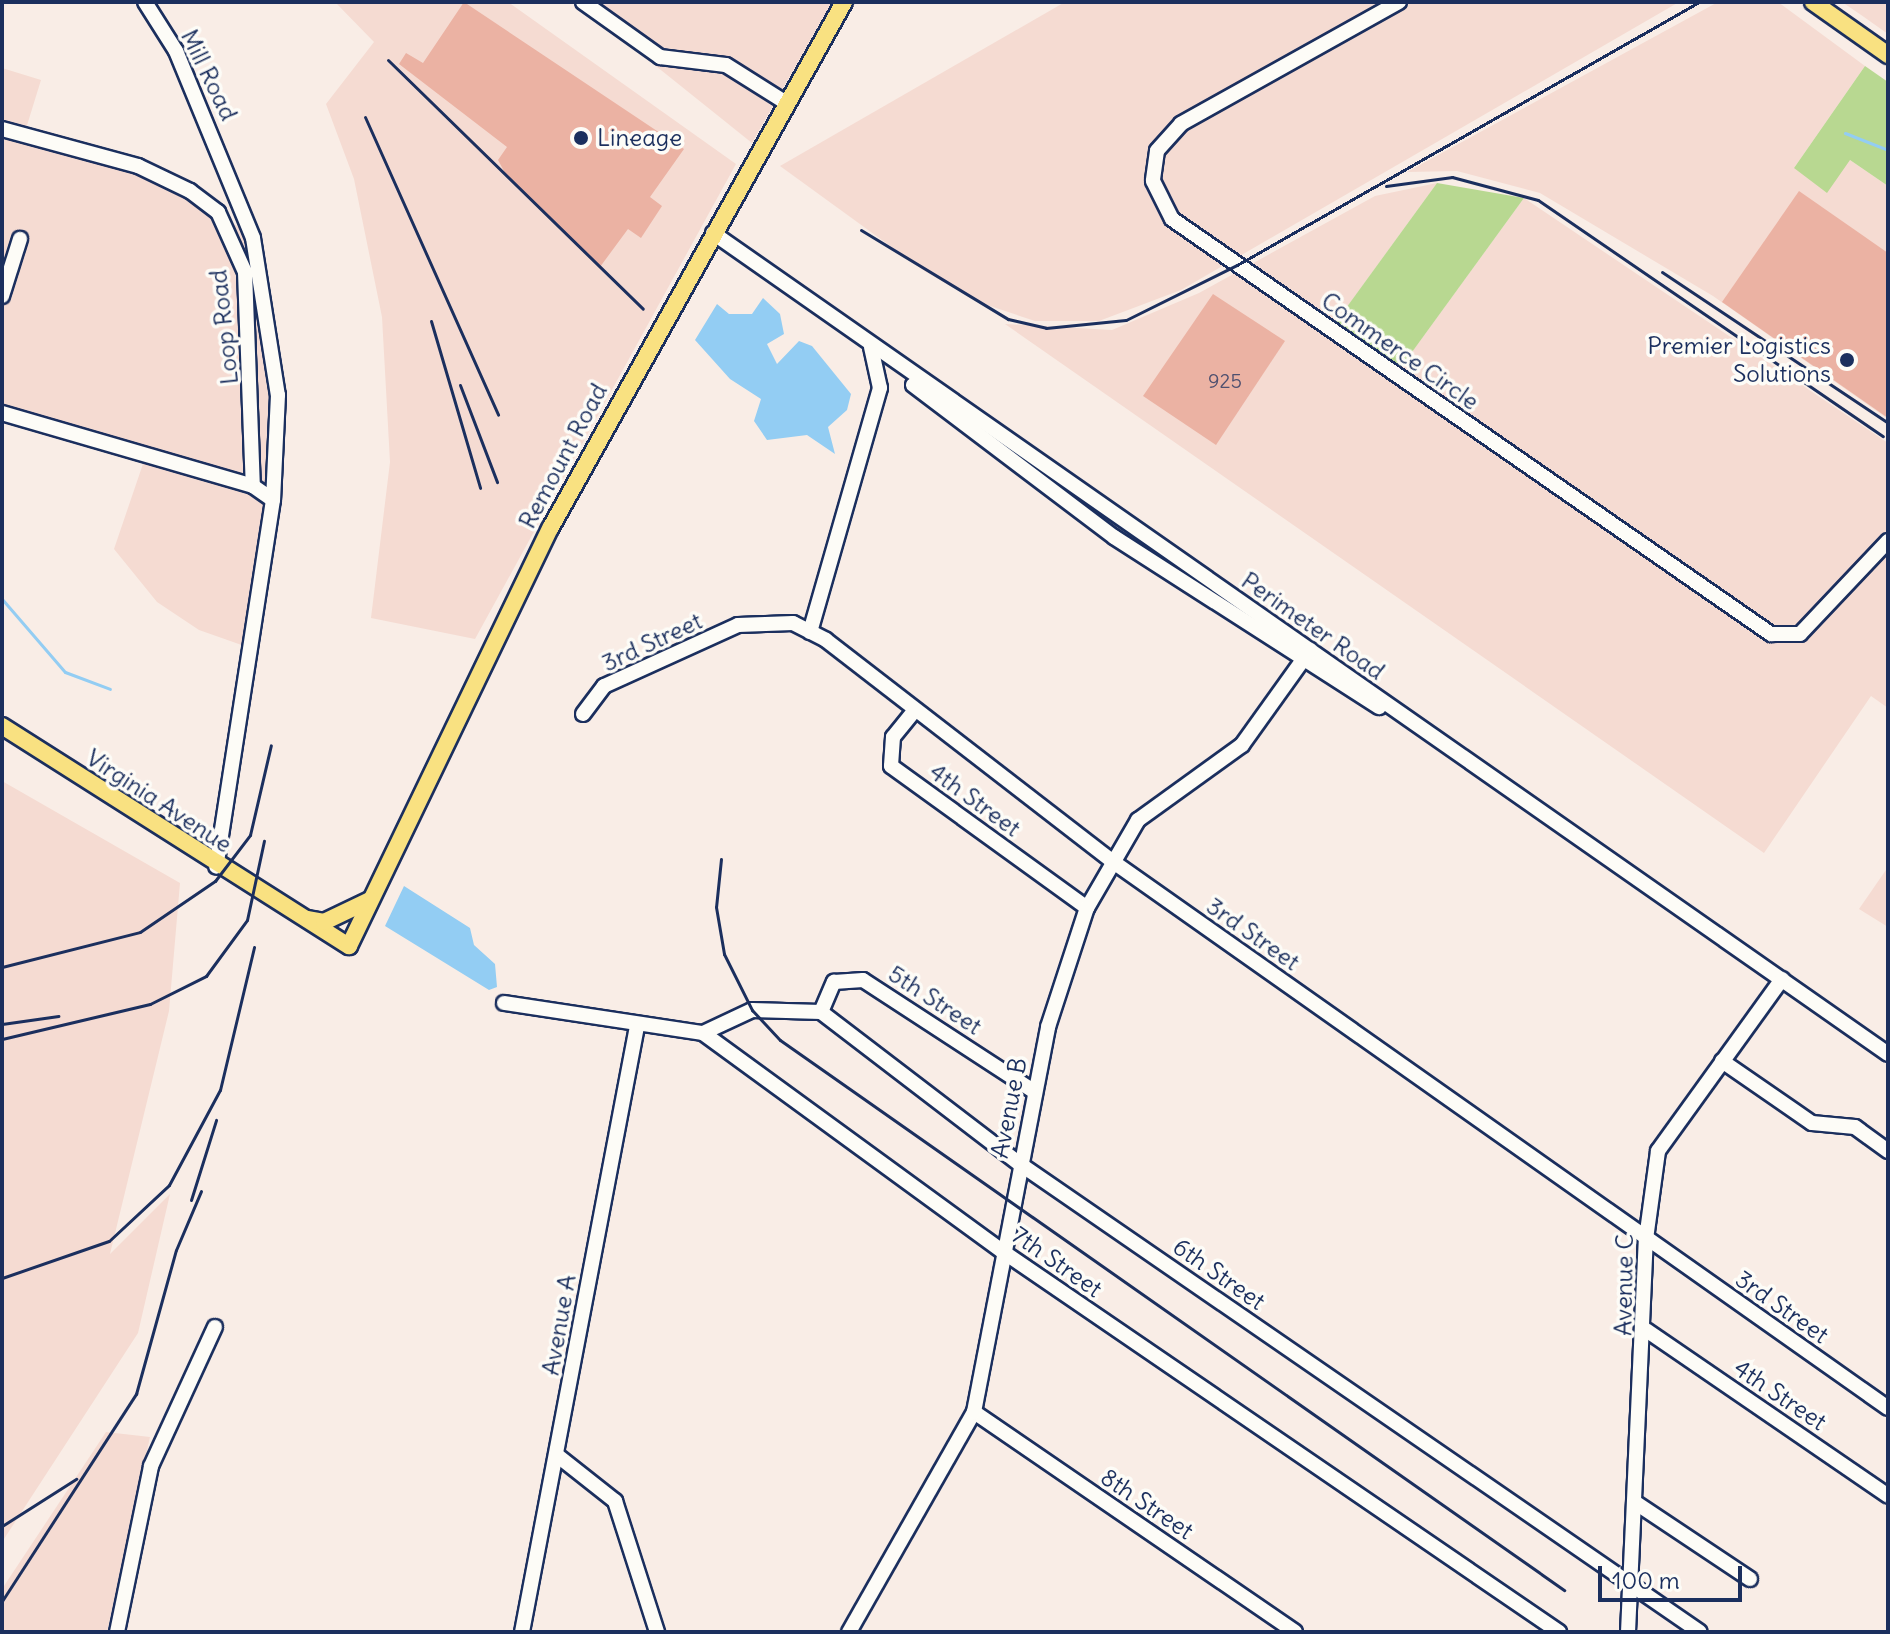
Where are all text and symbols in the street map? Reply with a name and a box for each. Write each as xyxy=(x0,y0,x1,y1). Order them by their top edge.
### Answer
street label: Mill Road xyxy=(175,25,243,125)
place label: Lineage xyxy=(597,124,682,152)
marker: Lineage xyxy=(572,129,590,147)
street label: Loop Road xyxy=(204,268,244,386)
street label: Commerce Circle xyxy=(1316,286,1484,416)
place label: Premier Logistics Solutions xyxy=(1647,332,1831,388)
marker: Premier Logistics Solutions xyxy=(1838,351,1856,369)
house number: 925 xyxy=(1208,368,1242,392)
street label: Remount Road xyxy=(513,379,613,533)
street label: Perimeter Road xyxy=(1236,566,1390,686)
street label: 3rd Street xyxy=(597,606,707,678)
street label: Virginia Avenue xyxy=(81,743,237,859)
street label: 4th Street xyxy=(924,757,1026,843)
street label: 3rd Street xyxy=(1201,892,1305,976)
street label: 5th Street xyxy=(883,959,987,1041)
street label: Avenue B xyxy=(985,1055,1033,1161)
street label: 7th Street xyxy=(1006,1221,1108,1303)
street label: 6th Street xyxy=(1168,1232,1270,1316)
street label: Avenue C xyxy=(1609,1234,1639,1336)
street label: 3rd Street xyxy=(1730,1265,1834,1349)
street label: Avenue A xyxy=(536,1272,582,1378)
street label: 4th Street xyxy=(1728,1354,1832,1436)
street label: 8th Street xyxy=(1095,1463,1199,1545)
scale bar xyxy=(1602,1550,1746,1600)
text: 100 m xyxy=(1612,1565,1680,1595)

